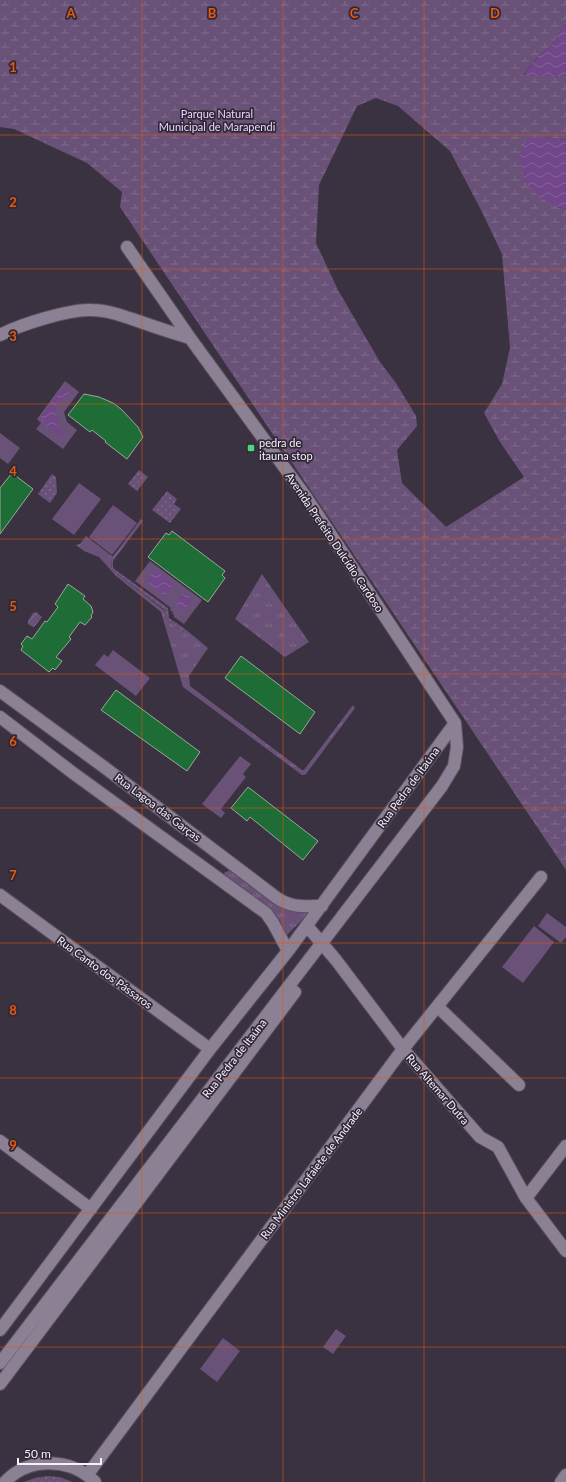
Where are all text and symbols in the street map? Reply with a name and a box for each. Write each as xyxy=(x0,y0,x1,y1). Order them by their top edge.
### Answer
text: A xyxy=(65,5,76,21)
text: B xyxy=(208,5,217,21)
text: C xyxy=(350,5,359,21)
text: D xyxy=(490,5,500,21)
text: 1 xyxy=(9,59,17,75)
park label: Parque Natural Municipal de Marapendi xyxy=(159,107,276,133)
text: 2 xyxy=(9,194,17,210)
text: 3 xyxy=(9,328,17,344)
place label: pedra de itauna stop xyxy=(259,436,313,462)
marker: pedra de itauna stop xyxy=(246,443,256,453)
text: 4 xyxy=(9,463,17,479)
street label: Avenida Prefeito Dulcídio Cardoso xyxy=(283,470,387,614)
text: 5 xyxy=(9,598,17,614)
text: 6 xyxy=(9,733,17,749)
street label: Rua Pedra de Itaúna xyxy=(374,744,442,830)
street label: Rua Lagoa das Garças xyxy=(112,770,204,844)
text: 7 xyxy=(9,867,17,883)
street label: Rua Canto dos Pássaros xyxy=(55,933,155,1011)
text: 8 xyxy=(9,1002,17,1018)
street label: Rua Pedra de Itaúna xyxy=(199,1016,269,1100)
street label: Rua Altemar Dutra xyxy=(404,1051,472,1127)
street label: Rua Ministro Lafaiete de Andrade xyxy=(257,1105,365,1241)
text: 9 xyxy=(9,1137,17,1153)
scale bar xyxy=(18,1440,101,1466)
text: 50 m xyxy=(24,1446,51,1461)

